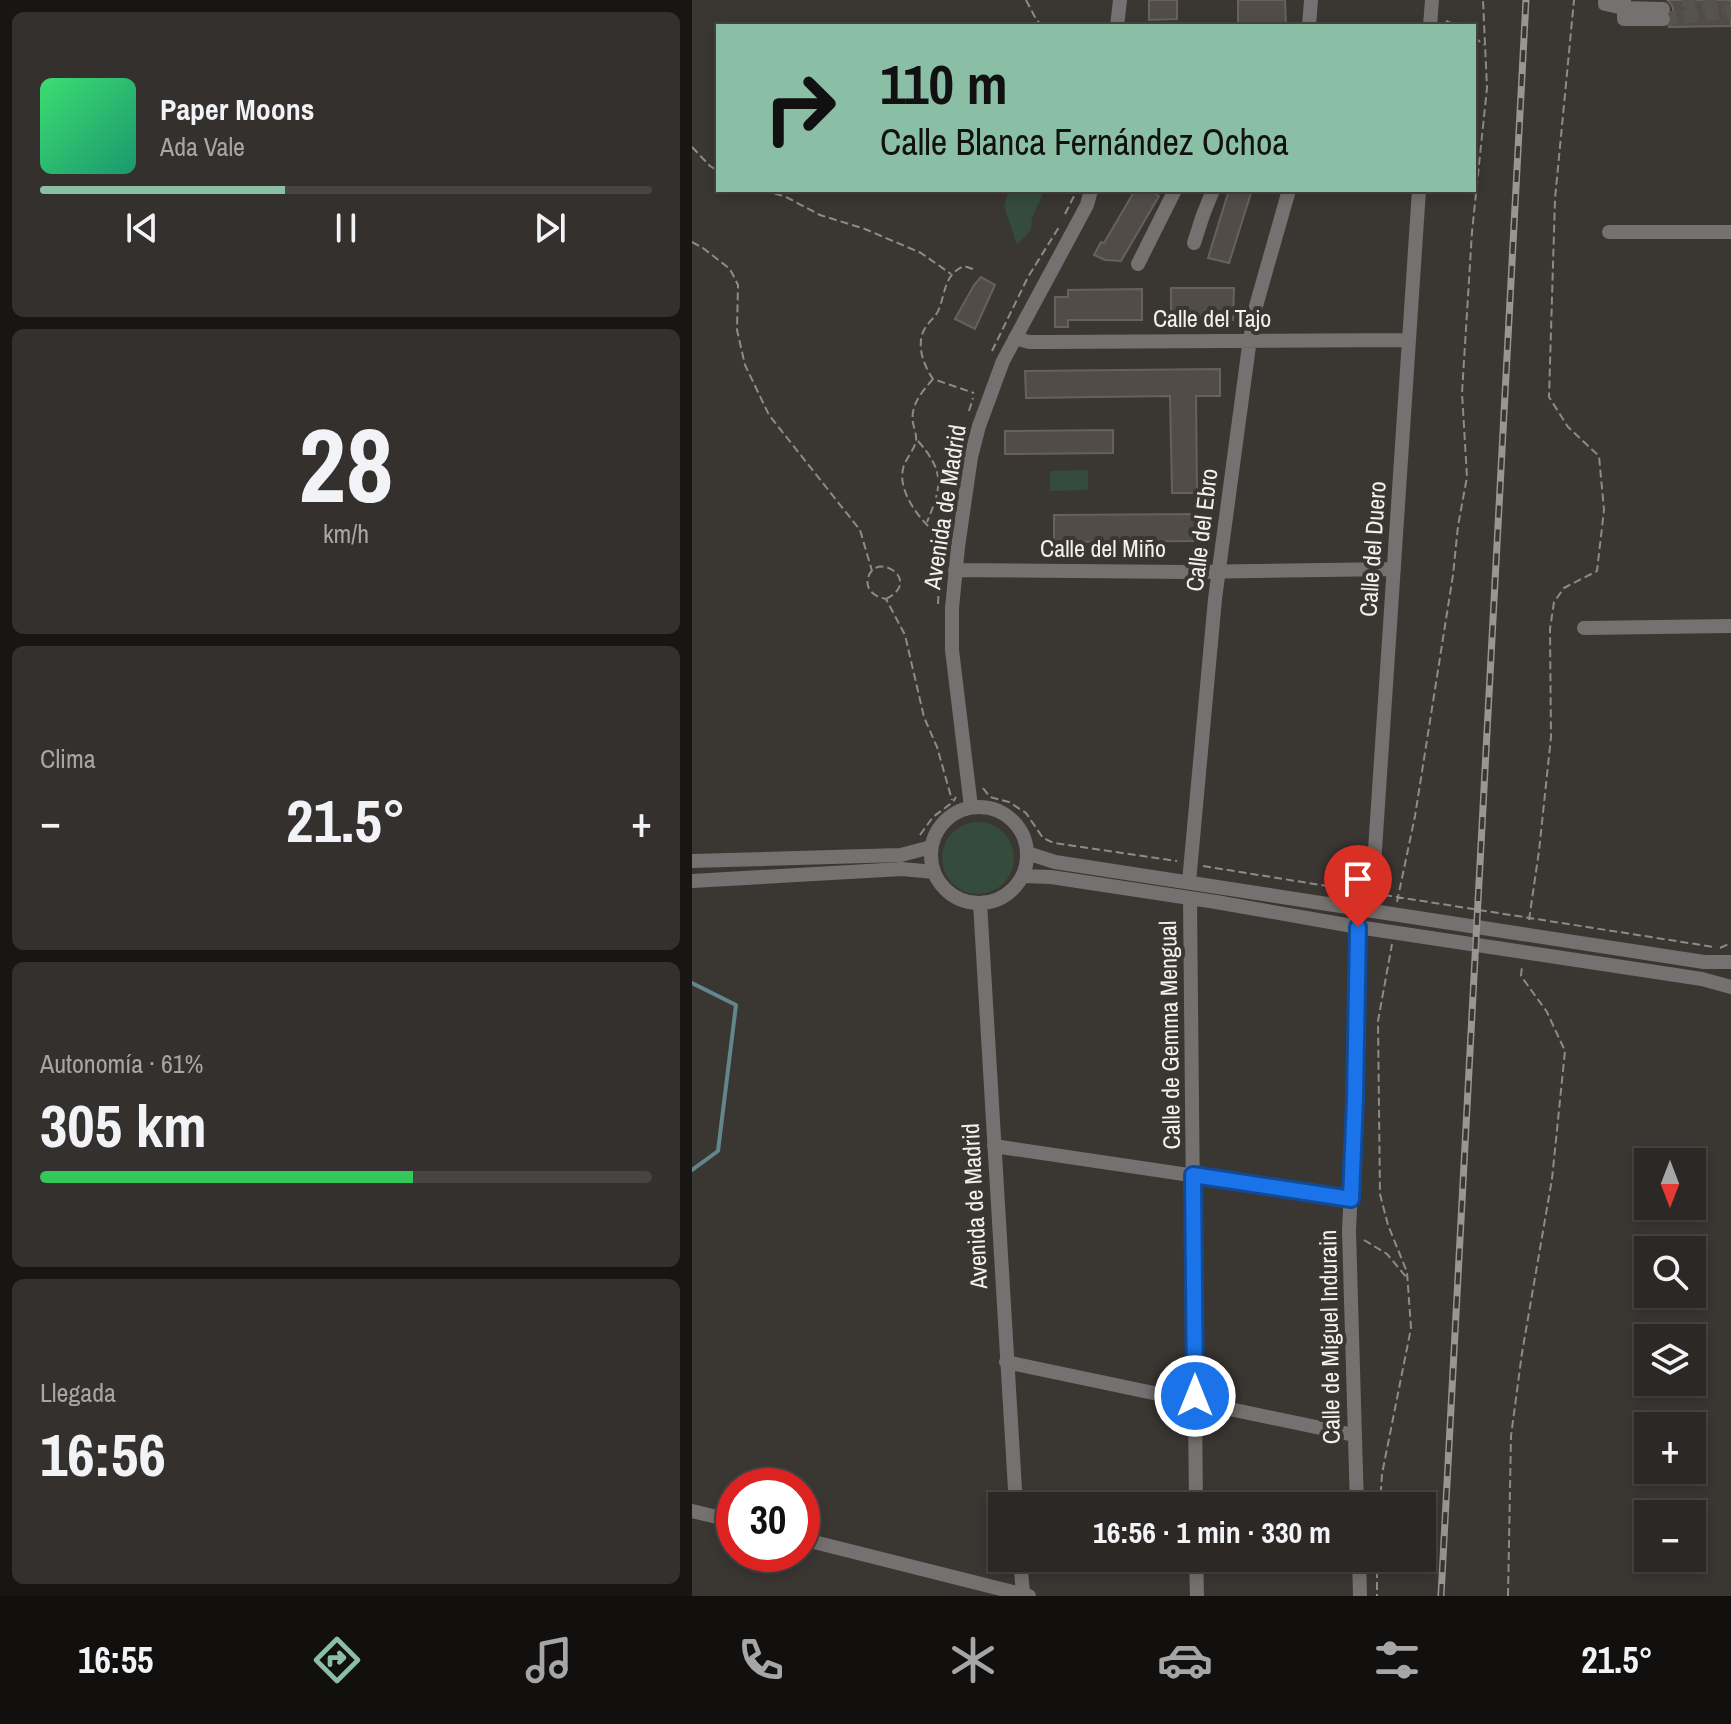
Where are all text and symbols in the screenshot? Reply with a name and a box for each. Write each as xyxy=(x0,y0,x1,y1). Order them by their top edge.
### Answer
text: 110 m xyxy=(880,46,1008,121)
icon: right xyxy=(748,56,852,160)
text: Paper Moons xyxy=(160,89,314,129)
text: Calle Blanca Fernández Ochoa xyxy=(880,118,1289,166)
text: Ada Vale xyxy=(160,129,245,164)
icon: previous xyxy=(120,206,164,250)
icon: pause xyxy=(324,206,368,250)
icon: next xyxy=(528,206,572,250)
street label: Calle del Tajo xyxy=(1153,302,1271,334)
text: 28 xyxy=(299,394,393,534)
street label: Avenida de Madrid xyxy=(915,422,973,592)
street label: Calle del Ebro xyxy=(1178,467,1224,593)
street label: Calle del Duero xyxy=(1351,480,1393,618)
text: km/h xyxy=(323,516,369,551)
street label: Calle del Miño xyxy=(1040,532,1166,564)
text: Clima xyxy=(40,741,96,776)
text: 21.5° xyxy=(286,780,406,861)
text: − xyxy=(40,791,61,851)
text: + xyxy=(631,791,652,851)
pin xyxy=(1324,845,1392,927)
icon: arrive xyxy=(1336,857,1380,901)
street label: Calle de Gemma Mengual xyxy=(1151,920,1187,1150)
text: Autonomía · 61% xyxy=(40,1046,204,1081)
text: 305 km xyxy=(40,1085,207,1166)
street label: Avenida de Madrid xyxy=(954,1122,994,1291)
north arrow xyxy=(1634,1148,1706,1220)
map controls xyxy=(1634,1148,1706,1572)
street label: Calle de Miguel Indurain xyxy=(1311,1230,1347,1444)
button: search xyxy=(1634,1236,1706,1308)
button: layers xyxy=(1634,1324,1706,1396)
position arrow xyxy=(1153,1354,1237,1438)
text: Llegada xyxy=(40,1375,116,1410)
button: + xyxy=(1634,1412,1706,1484)
text: 16:56 xyxy=(40,1414,166,1495)
speed limit sign: 30 xyxy=(716,1468,820,1572)
button: − xyxy=(1634,1500,1706,1572)
text: 16:56 · 1 min · 330 m xyxy=(1093,1512,1331,1552)
icon: directions xyxy=(309,1632,365,1688)
icon: music xyxy=(521,1632,577,1688)
icon: phone xyxy=(733,1632,789,1688)
icon: climate xyxy=(945,1632,1001,1688)
icon: car xyxy=(1157,1632,1213,1688)
icon: filters xyxy=(1369,1632,1425,1688)
text: 16:55 xyxy=(78,1636,153,1684)
text: 21.5° xyxy=(1581,1636,1653,1684)

